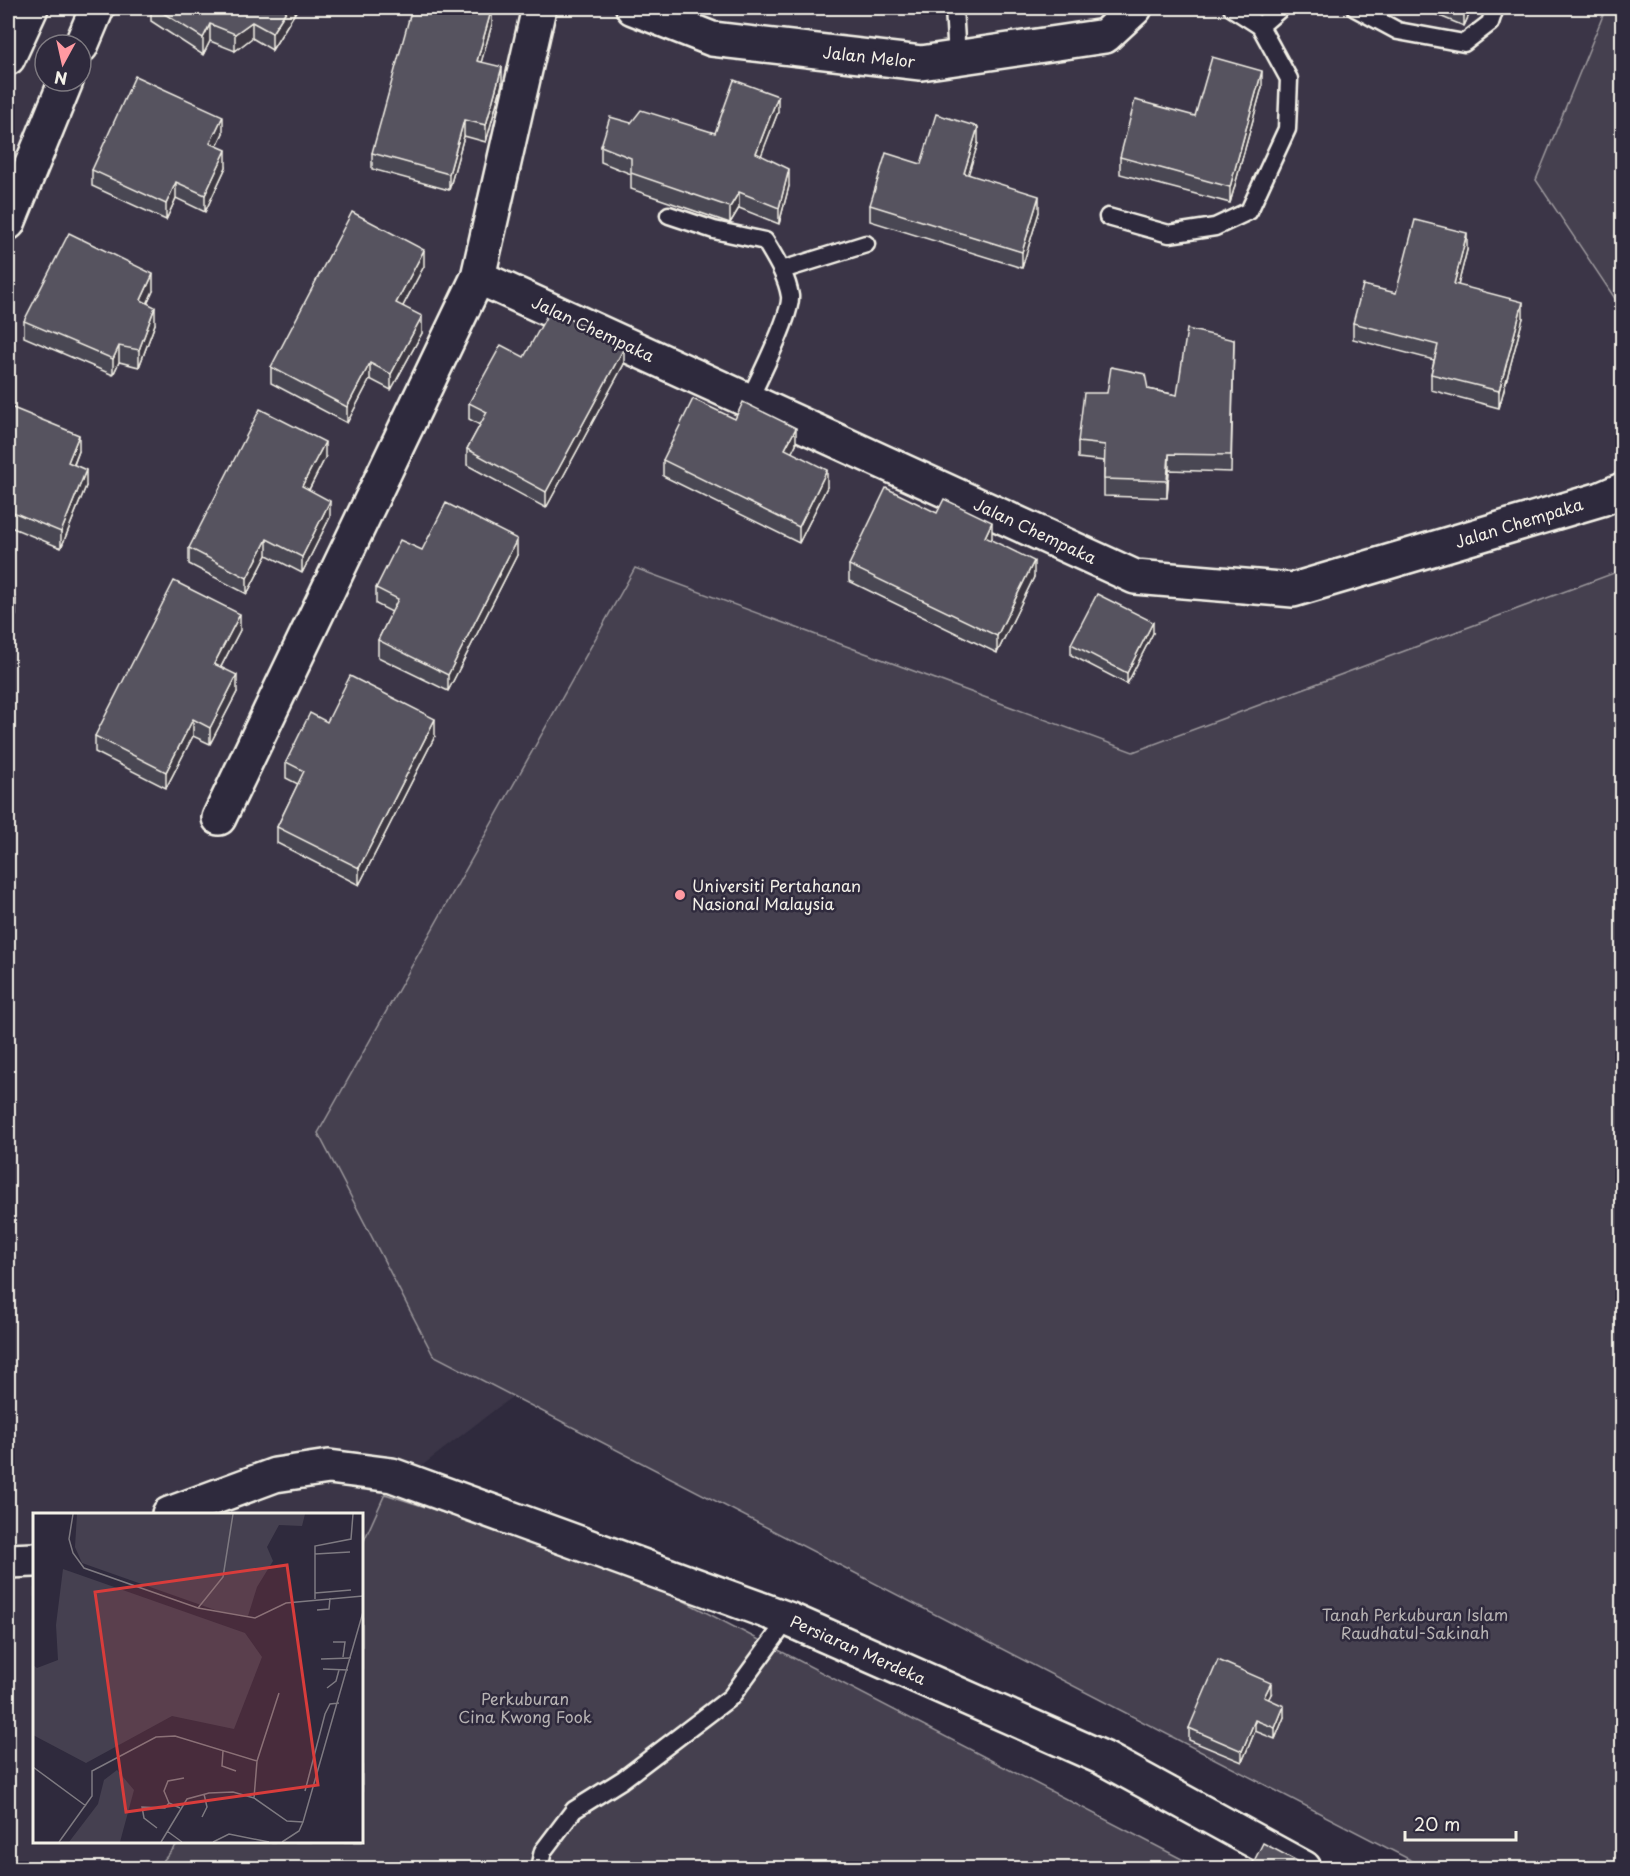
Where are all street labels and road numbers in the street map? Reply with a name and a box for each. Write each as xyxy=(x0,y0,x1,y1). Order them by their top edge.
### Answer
street label: Jalan Melor xyxy=(822,39,917,73)
street label: Jalan Chempaka xyxy=(528,289,659,367)
street label: Jalan Chempaka xyxy=(970,491,1101,569)
street label: Jalan Chempaka xyxy=(1452,491,1586,553)
street label: Persiaran Merdeka xyxy=(787,1608,930,1690)

